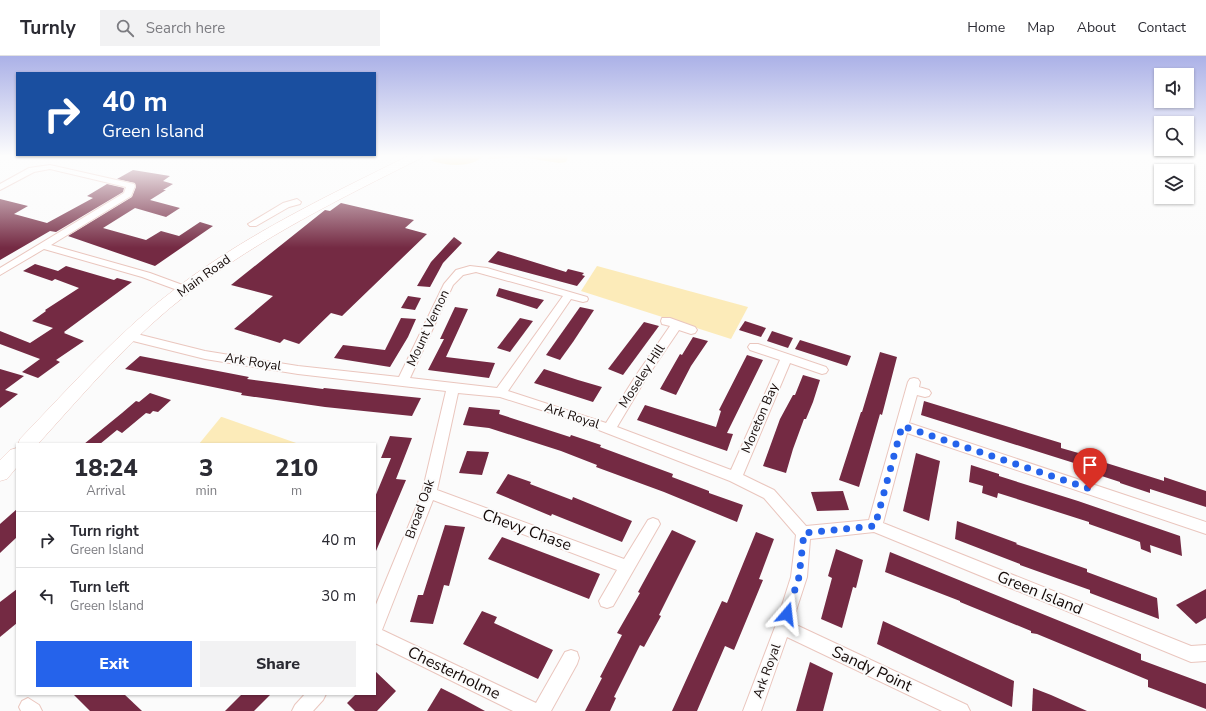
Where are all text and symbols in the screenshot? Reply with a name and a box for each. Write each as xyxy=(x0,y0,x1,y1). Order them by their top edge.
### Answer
search box xyxy=(100,10,380,46)
text: Turnly xyxy=(20,15,76,41)
icon: search xyxy=(114,17,136,39)
text: Search here xyxy=(146,18,225,38)
text: Home xyxy=(967,18,1005,37)
text: Map xyxy=(1027,18,1055,37)
text: About xyxy=(1077,18,1116,37)
text: Contact xyxy=(1138,18,1186,37)
map controls xyxy=(1154,68,1194,204)
button: sound xyxy=(1154,68,1194,108)
text: 40 m xyxy=(102,83,168,121)
icon: right xyxy=(36,88,88,140)
button: search xyxy=(1154,116,1194,156)
text: Green Island xyxy=(102,119,204,143)
button: layers xyxy=(1154,164,1194,204)
street label: Main Road xyxy=(174,250,234,302)
street label: Mount Vernon xyxy=(402,287,454,369)
street label: Moseley Hill xyxy=(615,340,669,411)
street label: Ark Royal xyxy=(223,349,283,375)
street label: Moreton Bay xyxy=(737,380,783,456)
street label: Ark Royal xyxy=(542,399,602,433)
pin xyxy=(1073,448,1107,489)
text: 18:24 xyxy=(74,452,138,484)
text: 3 xyxy=(199,452,214,484)
text: 210 xyxy=(275,452,318,484)
icon: arrive xyxy=(1079,454,1101,476)
street label: Broad Oak xyxy=(401,476,439,541)
text: Arrival xyxy=(86,482,125,500)
text: min xyxy=(196,482,217,500)
text: m xyxy=(291,482,302,500)
street label: Chevy Chase xyxy=(479,504,575,556)
text: Turn right xyxy=(70,521,139,541)
icon: right xyxy=(36,529,58,551)
text: 40 m xyxy=(321,530,356,550)
text: Green Island xyxy=(70,541,144,559)
street label: Green Island xyxy=(994,566,1086,620)
text: Turn left xyxy=(70,577,129,597)
icon: left xyxy=(36,585,58,607)
text: 30 m xyxy=(321,586,356,606)
position arrow xyxy=(766,593,808,635)
text: Green Island xyxy=(70,597,144,615)
button: Exit xyxy=(36,641,192,687)
button: Share xyxy=(200,641,356,687)
street label: Chesterholme xyxy=(404,641,504,705)
street label: Ark Royal xyxy=(749,641,785,701)
street label: Sandy Point xyxy=(828,641,916,697)

